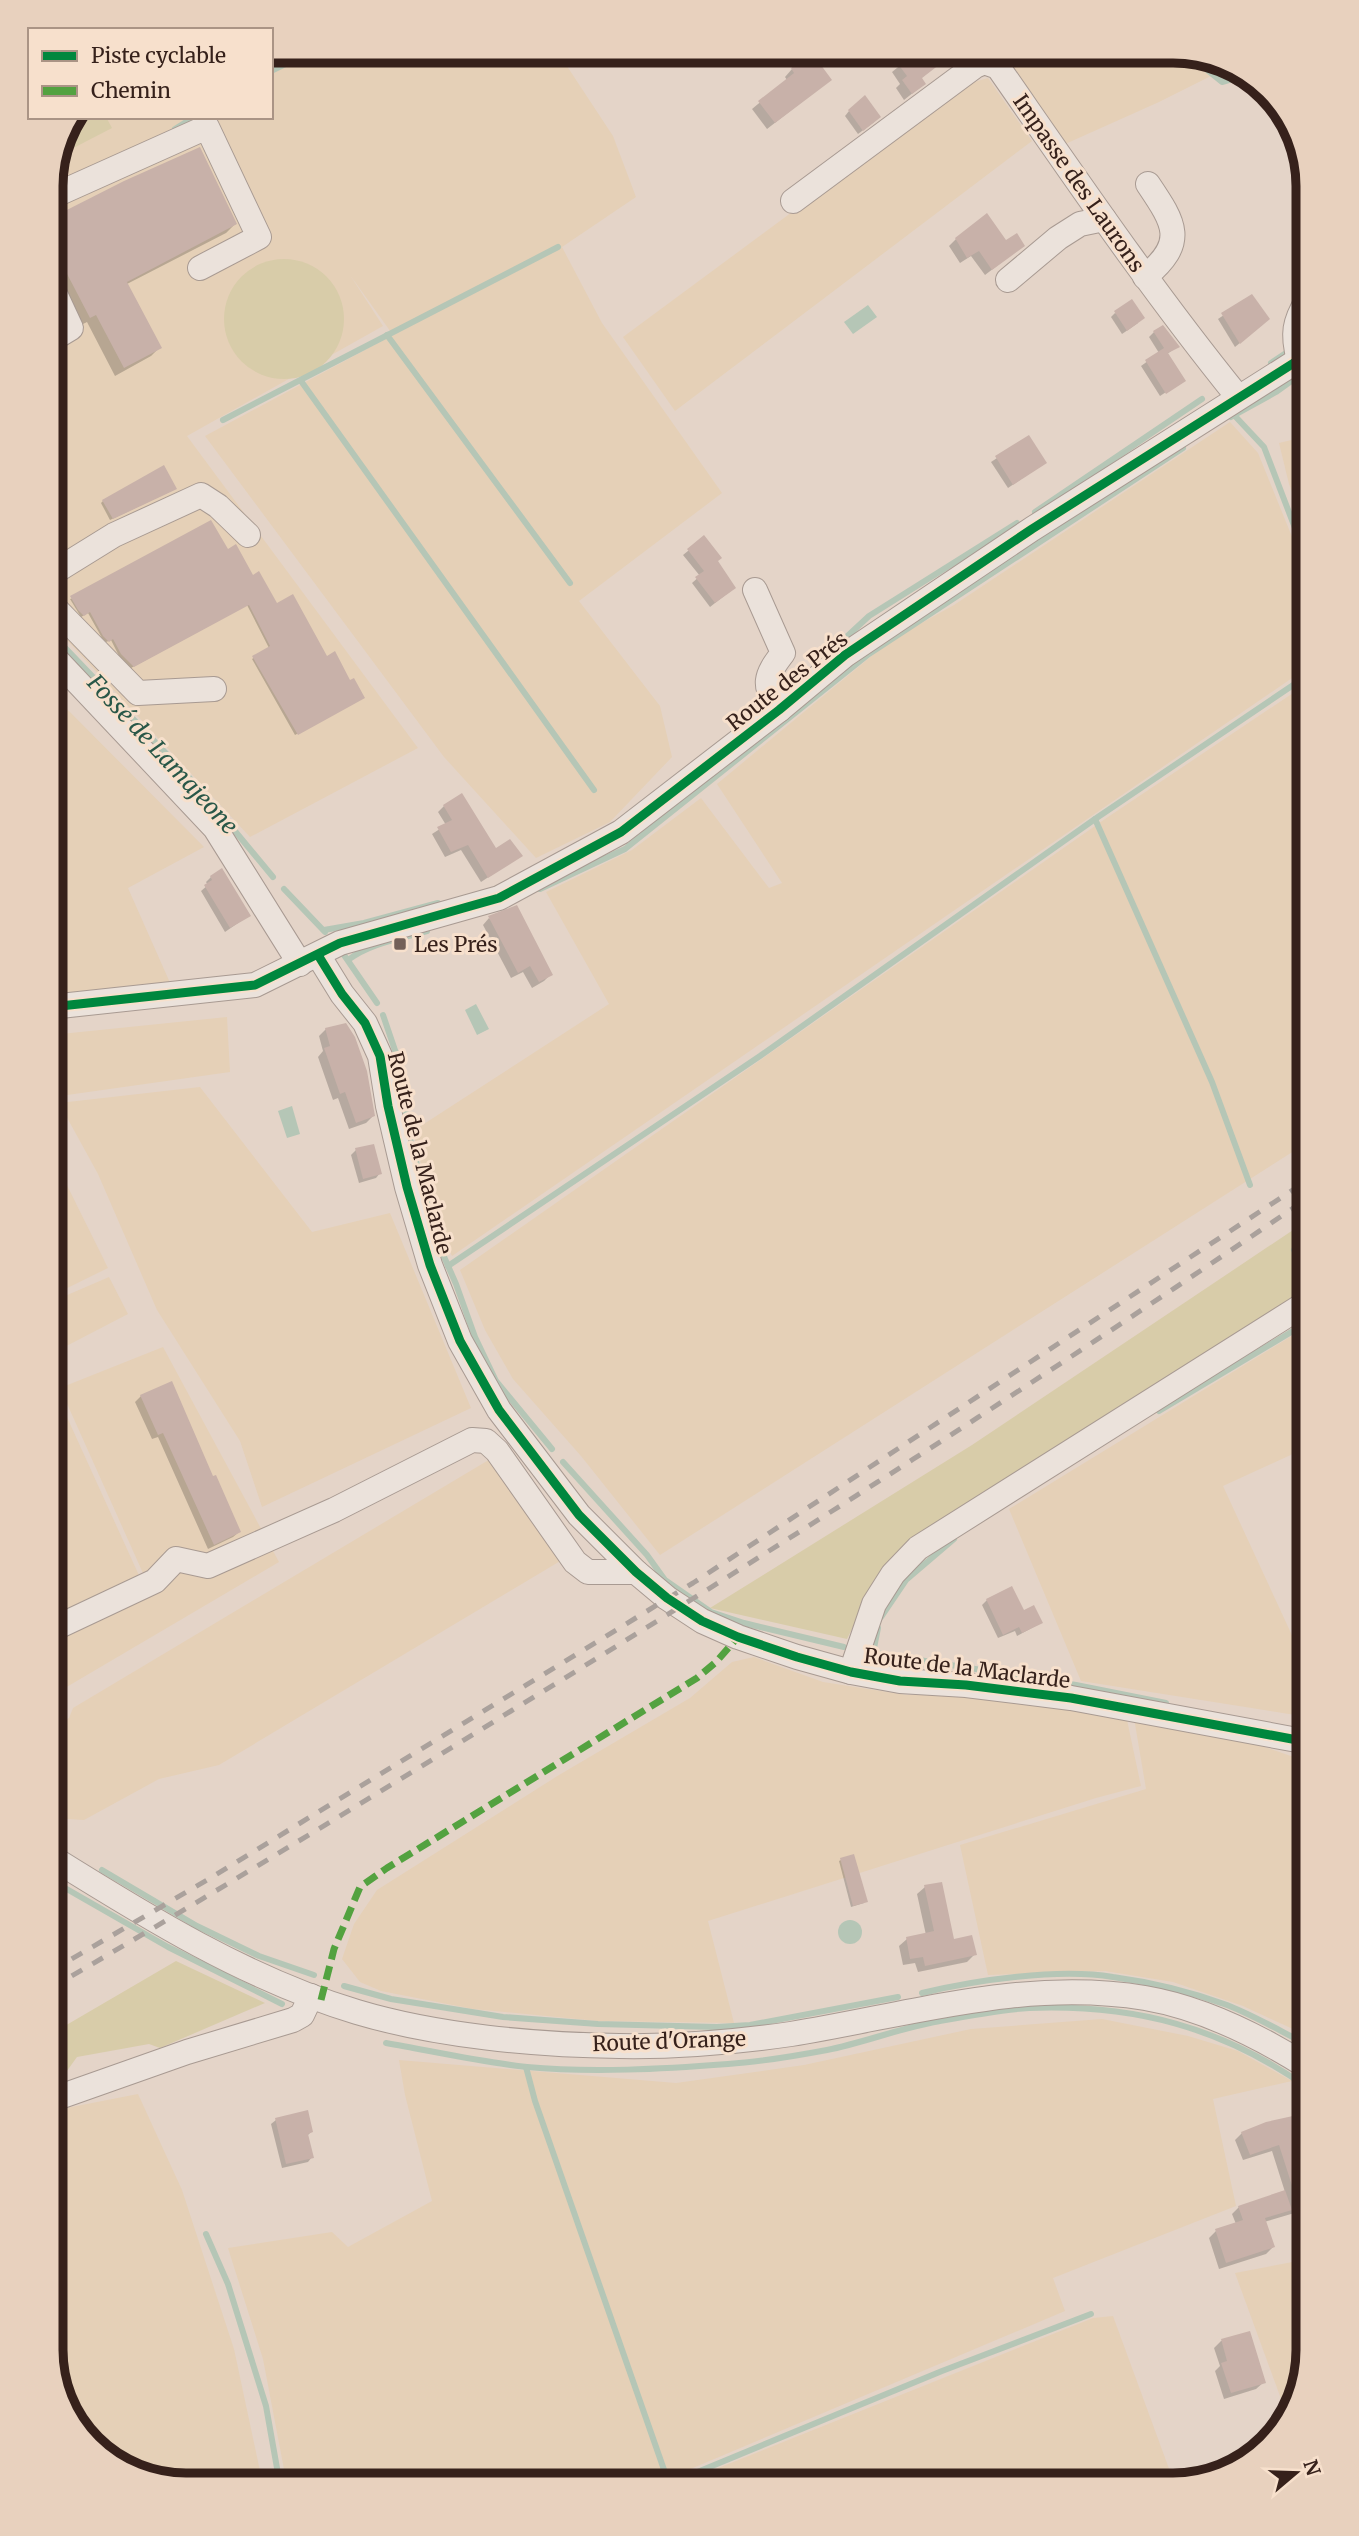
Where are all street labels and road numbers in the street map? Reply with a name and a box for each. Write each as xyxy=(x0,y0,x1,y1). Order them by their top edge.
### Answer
street label: Impasse des Laurons xyxy=(1007,89,1151,277)
street label: Route des Prés xyxy=(721,625,853,737)
street label: Route de la Maclarde xyxy=(382,1049,458,1257)
street label: Route de la Maclarde xyxy=(862,1642,1072,1694)
street label: Route d'Orange xyxy=(592,2025,746,2057)

